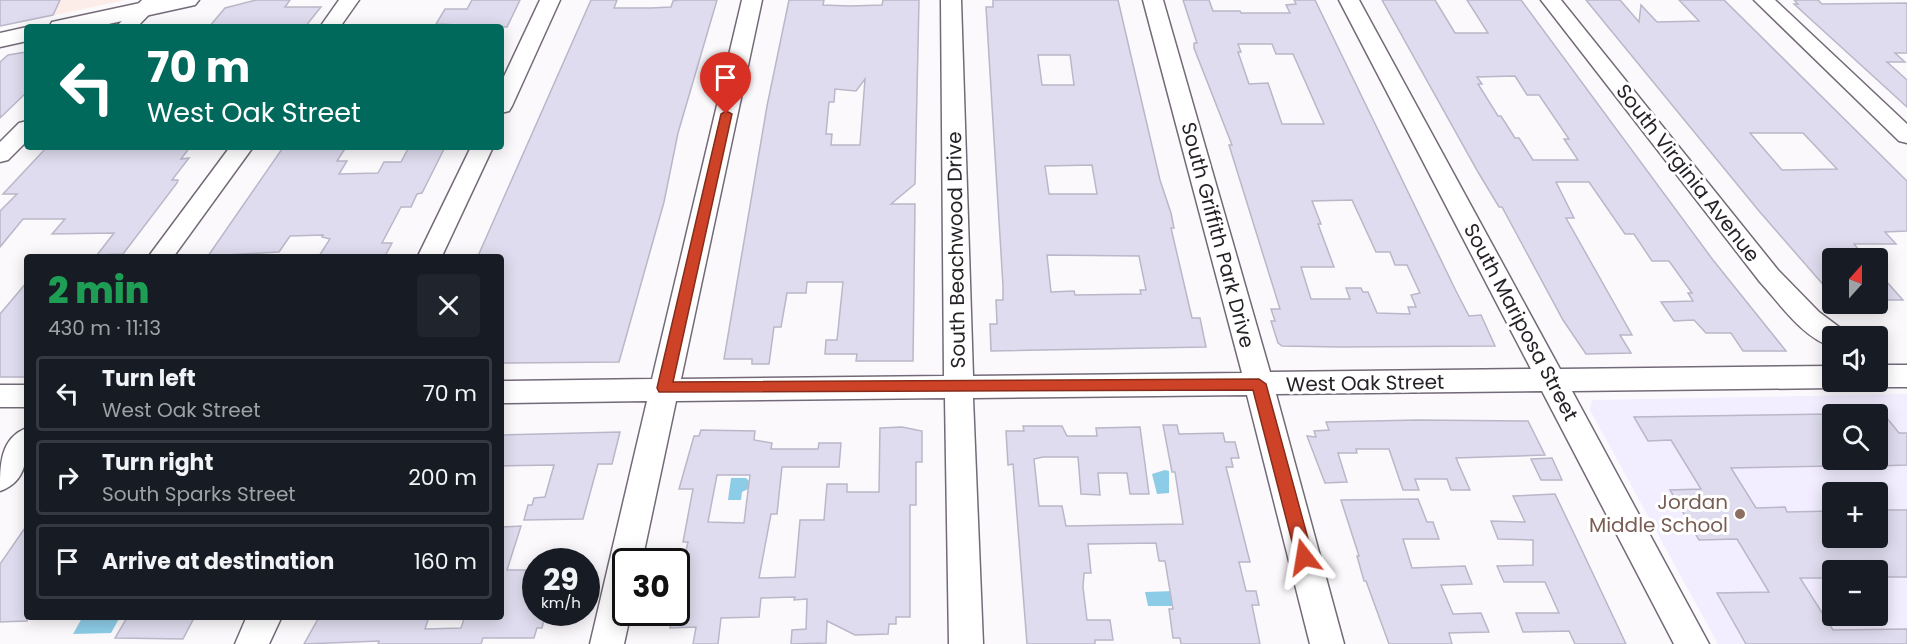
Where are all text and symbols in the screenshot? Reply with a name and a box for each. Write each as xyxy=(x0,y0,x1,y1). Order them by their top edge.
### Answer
text: 70 m xyxy=(147,38,250,97)
icon: left xyxy=(48,48,126,126)
pin xyxy=(700,52,751,114)
icon: arrive xyxy=(709,61,742,94)
street label: South Virginia Avenue xyxy=(1610,78,1766,268)
text: West Oak Street xyxy=(147,94,361,131)
street label: South Griffith Park Drive xyxy=(1174,119,1262,351)
street label: South Beachwood Drive xyxy=(940,131,972,369)
street label: South Mariposa Street xyxy=(1457,218,1585,426)
north arrow xyxy=(1822,248,1888,314)
map controls xyxy=(1822,248,1888,626)
text: 2 min xyxy=(48,265,150,316)
button: close xyxy=(417,274,480,337)
text: 430 m · 11:13 xyxy=(48,314,161,342)
button: sound xyxy=(1822,326,1888,392)
text: Turn left xyxy=(102,363,196,394)
street label: West Oak Street xyxy=(1286,368,1444,398)
icon: left xyxy=(51,377,84,410)
text: 70 m xyxy=(423,378,477,409)
text: West Oak Street xyxy=(102,396,260,424)
button: search xyxy=(1822,404,1888,470)
text: Turn right xyxy=(102,447,213,478)
icon: right xyxy=(51,461,84,494)
text: 200 m xyxy=(408,462,477,493)
text: South Sparks Street xyxy=(102,480,296,508)
button: + xyxy=(1822,482,1888,548)
place label: Jordan Middle School xyxy=(1589,488,1728,539)
marker: Jordan Middle School xyxy=(1733,507,1747,521)
position arrow xyxy=(1272,525,1336,589)
icon: arrive xyxy=(51,545,84,578)
text: Arrive at destination xyxy=(102,546,334,577)
text: 160 m xyxy=(414,546,477,577)
speed limit sign: 30 xyxy=(612,548,690,626)
text: 29 xyxy=(543,558,579,601)
button: − xyxy=(1822,560,1888,626)
text: km/h xyxy=(541,592,581,613)

